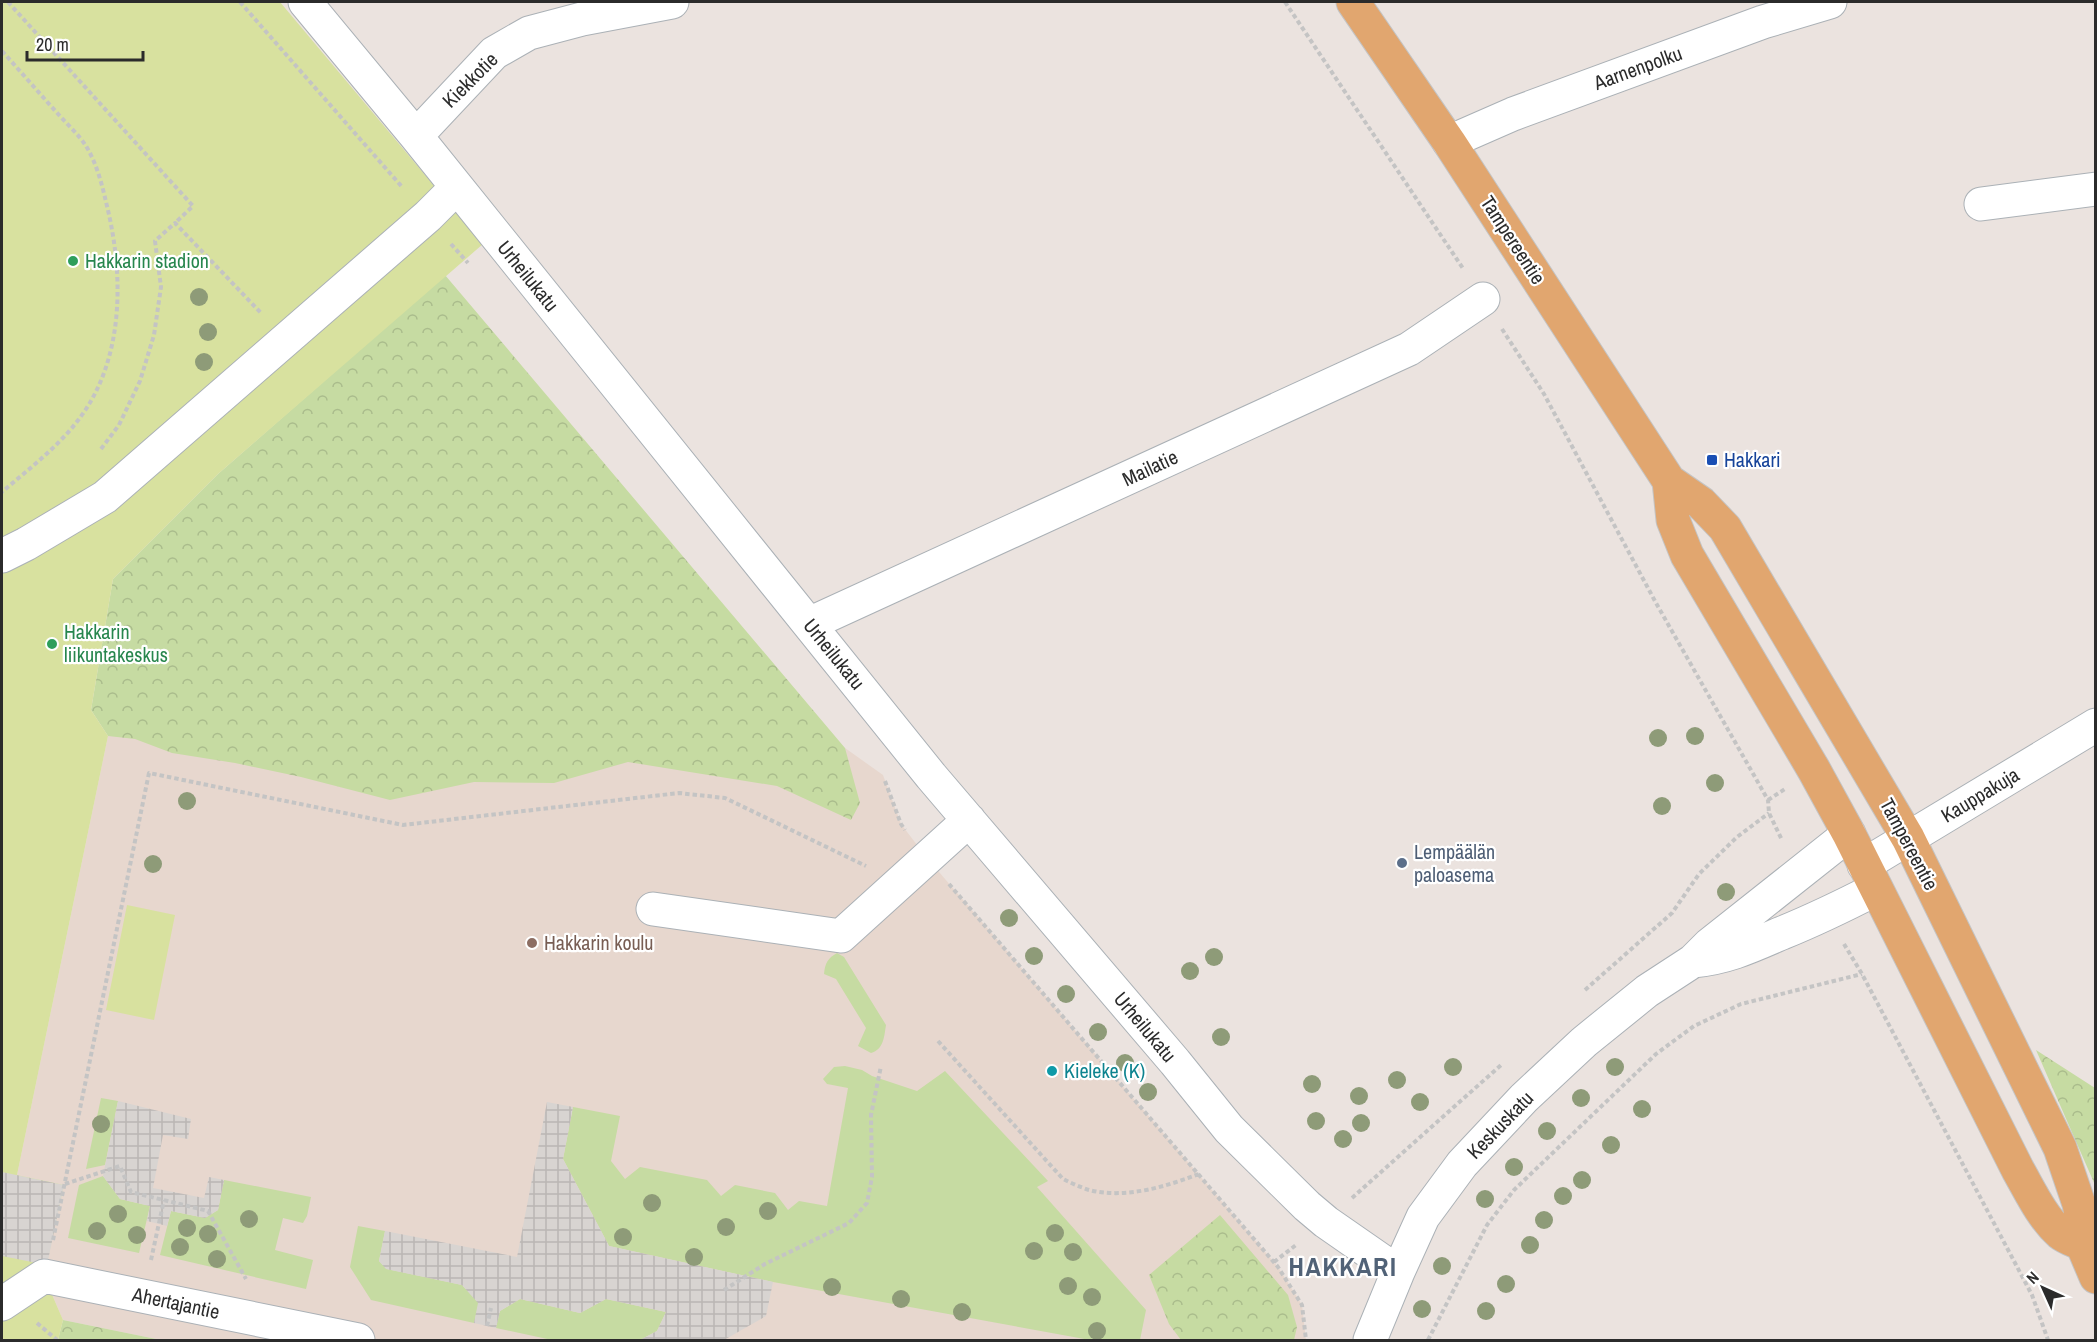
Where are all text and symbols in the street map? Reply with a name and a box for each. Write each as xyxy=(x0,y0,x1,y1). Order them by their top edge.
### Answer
scale bar xyxy=(27,24,142,62)
text: 20 m xyxy=(36,32,69,57)
street label: Aarnenpolku xyxy=(1589,39,1686,96)
street label: Kiekkotie xyxy=(436,46,503,113)
street label: Tampereentie xyxy=(1475,190,1552,289)
street label: Urheilukatu xyxy=(492,235,565,317)
place label: Hakkarin stadion xyxy=(85,247,209,274)
marker: Hakkarin stadion xyxy=(66,254,80,268)
street label: Mailatie xyxy=(1118,443,1182,492)
place label: Hakkari xyxy=(1724,446,1781,473)
marker: Hakkari xyxy=(1705,453,1719,467)
street label: Urheilukatu xyxy=(798,613,871,695)
place label: Hakkarin liikuntakeskus xyxy=(64,618,168,668)
marker: Hakkarin liikuntakeskus xyxy=(45,637,59,651)
street label: Kauppakuja xyxy=(1936,761,2024,828)
street label: Tampereentie xyxy=(1874,793,1945,895)
place label: Lempäälän paloasema xyxy=(1414,838,1495,888)
marker: Lempäälän paloasema xyxy=(1395,856,1409,870)
place label: Hakkarin koulu xyxy=(544,929,653,956)
marker: Hakkarin koulu xyxy=(525,936,539,950)
street label: Urheilukatu xyxy=(1108,986,1183,1067)
place label: Kieleke (K) xyxy=(1064,1057,1145,1084)
marker: Kieleke (K) xyxy=(1045,1064,1059,1078)
street label: Keskuskatu xyxy=(1460,1085,1539,1165)
district label: HAKKARI xyxy=(1289,1249,1397,1284)
north arrow xyxy=(2013,1258,2073,1318)
text: N xyxy=(2021,1266,2044,1289)
street label: Ahertajantie xyxy=(129,1280,222,1325)

